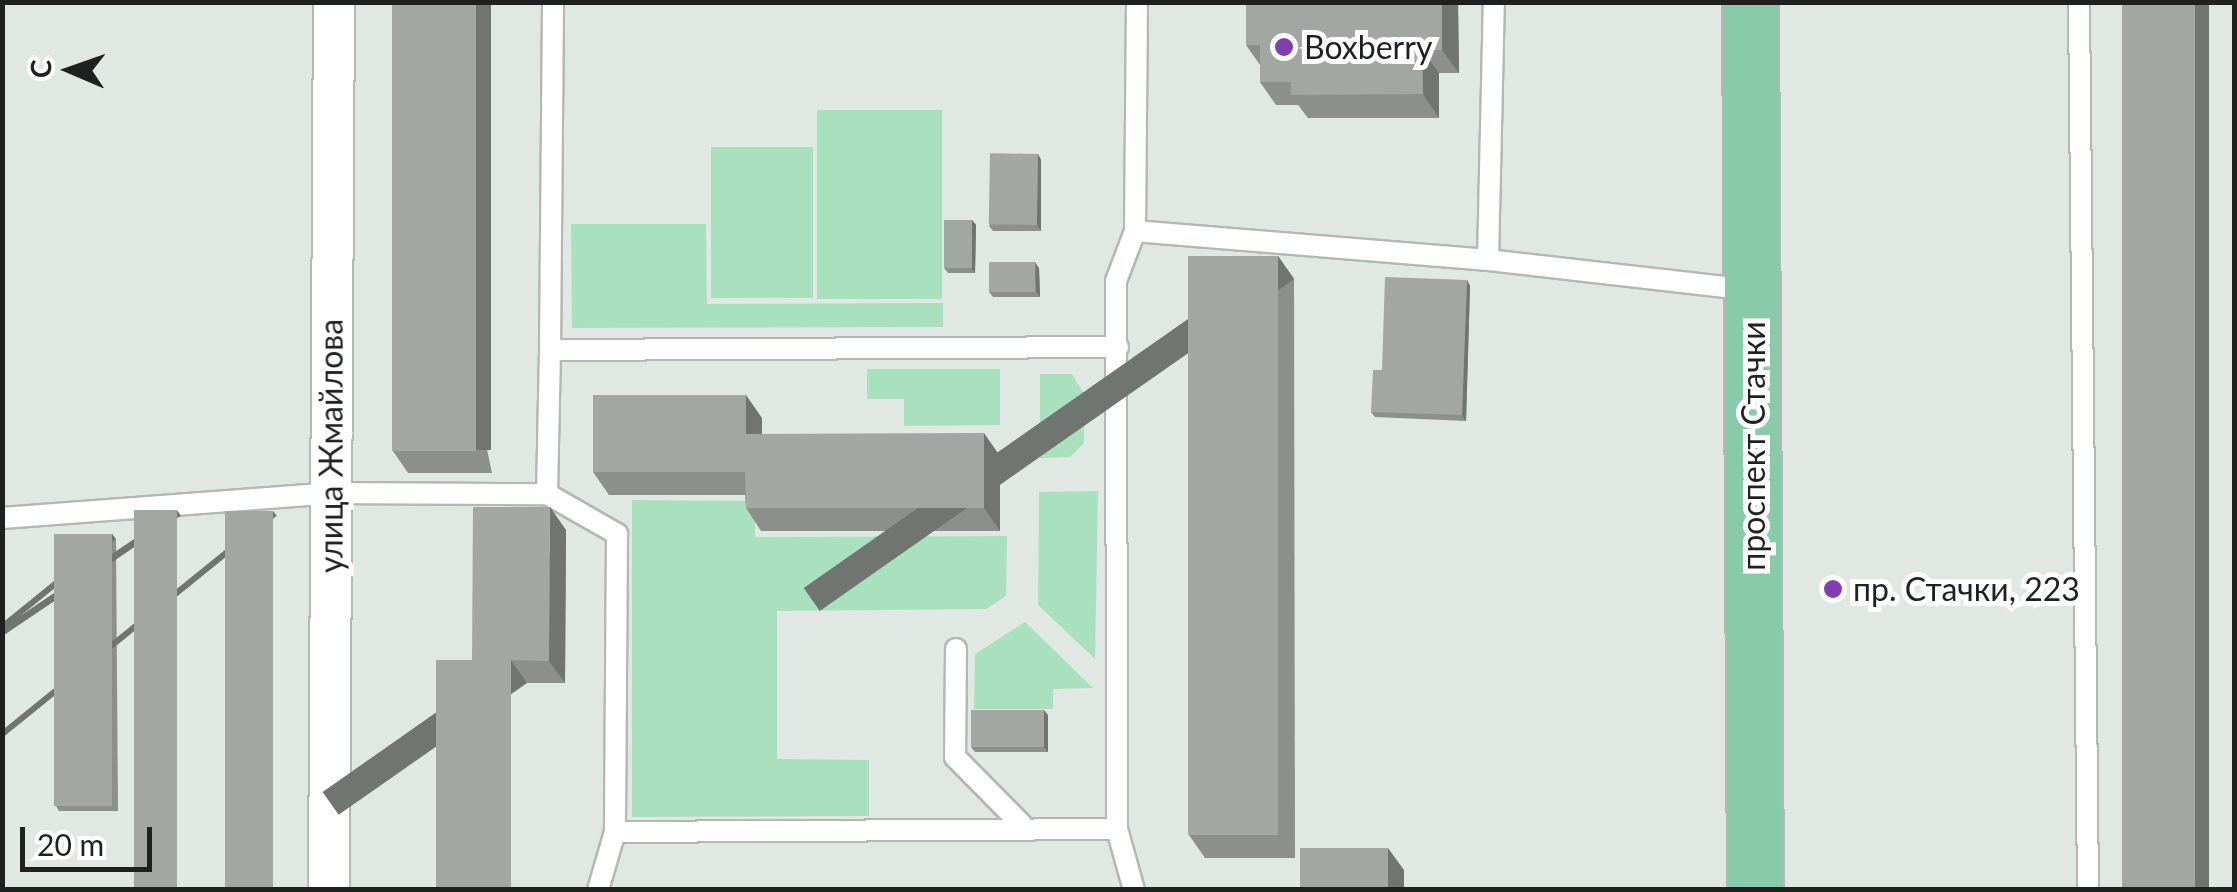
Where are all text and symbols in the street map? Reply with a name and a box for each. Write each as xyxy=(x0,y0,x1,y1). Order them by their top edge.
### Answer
north arrow xyxy=(20,20,120,120)
place label: Boxberry xyxy=(1304,28,1432,66)
marker: Boxberry xyxy=(1273,36,1295,58)
text: С xyxy=(23,59,57,79)
street label: улица Жмайлова xyxy=(312,319,350,573)
street label: проспект Стачки xyxy=(1734,321,1772,571)
place label: пр. Стачки, 223 xyxy=(1853,570,2080,608)
marker: пр. Стачки, 223 xyxy=(1822,578,1844,600)
scale bar xyxy=(25,807,158,869)
text: 20 m xyxy=(37,826,104,862)

